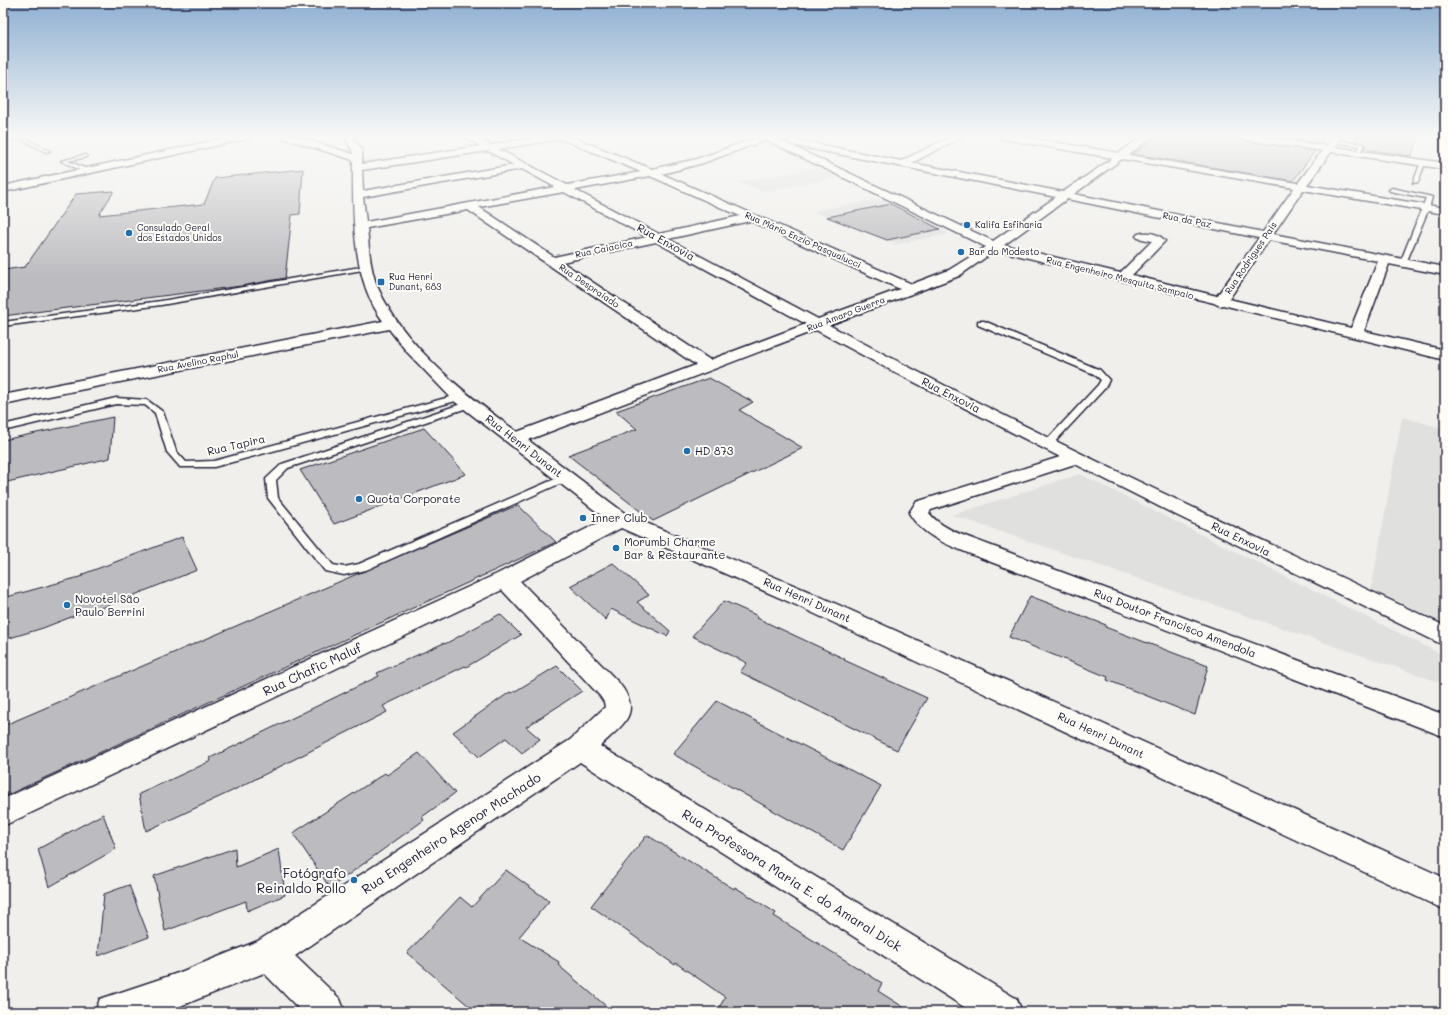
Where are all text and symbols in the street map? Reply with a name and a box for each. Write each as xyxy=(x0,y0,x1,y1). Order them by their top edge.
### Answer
street label: Rua Mário Enzio Pasqualucci xyxy=(743,209,863,270)
street label: Rua da Paz xyxy=(1162,209,1212,230)
street label: Rua Enxovia xyxy=(635,219,698,264)
place label: Kalifa Esfiharia xyxy=(975,219,1043,230)
marker: Kalifa Esfiharia xyxy=(962,220,972,230)
street label: Rua Rodrigues Pais xyxy=(1222,220,1279,296)
place label: Consulado Geral dos Estados Unidos xyxy=(137,222,222,243)
marker: Consulado Geral dos Estados Unidos xyxy=(124,228,134,238)
street label: Rua Caiacica xyxy=(574,237,634,260)
place label: Bar do Modesto xyxy=(969,246,1040,257)
marker: Bar do Modesto xyxy=(956,247,966,257)
street label: Rua Engenheiro Mesquita Sampaio xyxy=(1045,254,1196,301)
street label: Rua Despraiado xyxy=(557,261,622,310)
place label: Rua Henri Dunant, 683 xyxy=(389,271,441,292)
marker: Rua Henri Dunant, 683 xyxy=(376,277,386,287)
street label: Rua Amaro Guerra xyxy=(805,293,887,333)
street label: Rua Avelino Raphul xyxy=(156,348,239,375)
street label: Rua Enxovia xyxy=(919,373,983,416)
street label: Rua Henri Dunant xyxy=(483,411,566,481)
street label: Rua Tapira xyxy=(205,431,266,458)
place label: HD 873 xyxy=(695,443,734,458)
marker: HD 873 xyxy=(682,446,692,456)
place label: Quota Corporate xyxy=(367,491,461,506)
marker: Quota Corporate xyxy=(354,494,364,504)
place label: Inner Club xyxy=(591,510,648,525)
marker: Inner Club xyxy=(578,513,588,523)
street label: Rua Enxovia xyxy=(1209,518,1273,559)
place label: Morumbi Charme Bar & Restaurante xyxy=(624,534,725,562)
marker: Morumbi Charme Bar & Restaurante xyxy=(611,543,621,553)
street label: Rua Henri Dunant xyxy=(761,574,853,626)
street label: Rua Doutor Francisco Amendola xyxy=(1092,585,1259,661)
place label: Novotel São Paulo Berrini xyxy=(75,591,145,619)
marker: Novotel São Paulo Berrini xyxy=(62,600,72,610)
street label: Rua Chafic Maluf xyxy=(260,638,365,699)
street label: Rua Henri Dunant xyxy=(1055,708,1147,761)
street label: Rua Engenheiro Agenor Machado xyxy=(358,768,544,897)
street label: Rua Professora Maria E. do Amaral Dick xyxy=(679,805,905,955)
place label: Fotógrafo Reinaldo Rollo xyxy=(257,864,346,896)
marker: Fotógrafo Reinaldo Rollo xyxy=(349,875,359,885)

